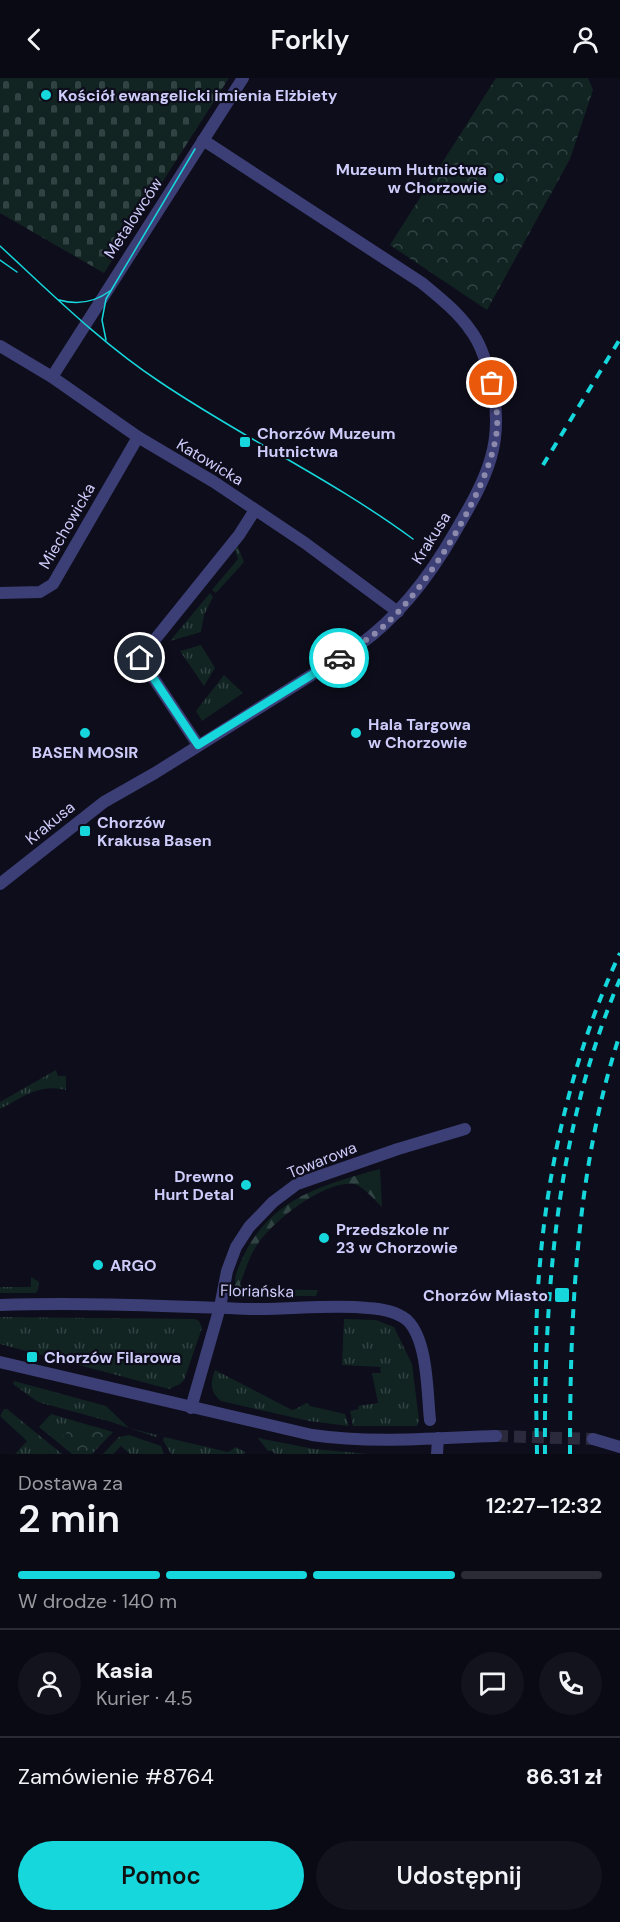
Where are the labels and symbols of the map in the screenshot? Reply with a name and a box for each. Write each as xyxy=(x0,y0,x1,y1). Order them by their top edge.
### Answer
place label: Kościół ewangelicki imienia Elżbiety xyxy=(58,85,338,106)
marker: Kościół ewangelicki imienia Elżbiety xyxy=(39,88,53,102)
place label: Muzeum Hutnictwa w Chorzowie xyxy=(336,159,487,198)
marker: Muzeum Hutnictwa w Chorzowie xyxy=(492,171,506,185)
street label: Metalowców xyxy=(99,174,167,262)
pin xyxy=(466,357,517,408)
place label: Chorzów Muzeum Hutnictwa xyxy=(257,423,396,462)
street label: Katowicka xyxy=(173,434,247,490)
marker: Chorzów Muzeum Hutnictwa xyxy=(238,435,252,449)
street label: Miechowicka xyxy=(34,479,100,573)
street label: Krakusa xyxy=(407,508,455,568)
courier xyxy=(309,628,369,688)
pin xyxy=(114,632,165,683)
place label: Hala Targowa w Chorzowie xyxy=(368,714,471,753)
marker: BASEN MOSIR xyxy=(78,726,92,740)
marker: Hala Targowa w Chorzowie xyxy=(349,726,363,740)
place label: BASEN MOSIR xyxy=(32,742,138,763)
street label: Krakusa xyxy=(21,797,79,849)
place label: Chorzów Krakusa Basen xyxy=(97,812,212,851)
marker: Chorzów Krakusa Basen xyxy=(78,824,92,838)
street label: Towarowa xyxy=(284,1137,360,1183)
place label: Drewno Hurt Detal xyxy=(154,1166,234,1205)
marker: Drewno Hurt Detal xyxy=(239,1178,253,1192)
place label: Przedszkole nr 23 w Chorzowie xyxy=(336,1219,458,1258)
marker: Przedszkole nr 23 w Chorzowie xyxy=(317,1231,331,1245)
place label: ARGO xyxy=(110,1255,156,1276)
marker: ARGO xyxy=(91,1258,105,1272)
street label: Floriańska xyxy=(220,1280,294,1302)
place label: Chorzów Miasto xyxy=(423,1285,548,1306)
marker: Chorzów Miasto xyxy=(553,1286,571,1304)
place label: Chorzów Filarowa xyxy=(44,1347,181,1368)
marker: Chorzów Filarowa xyxy=(25,1350,39,1364)

